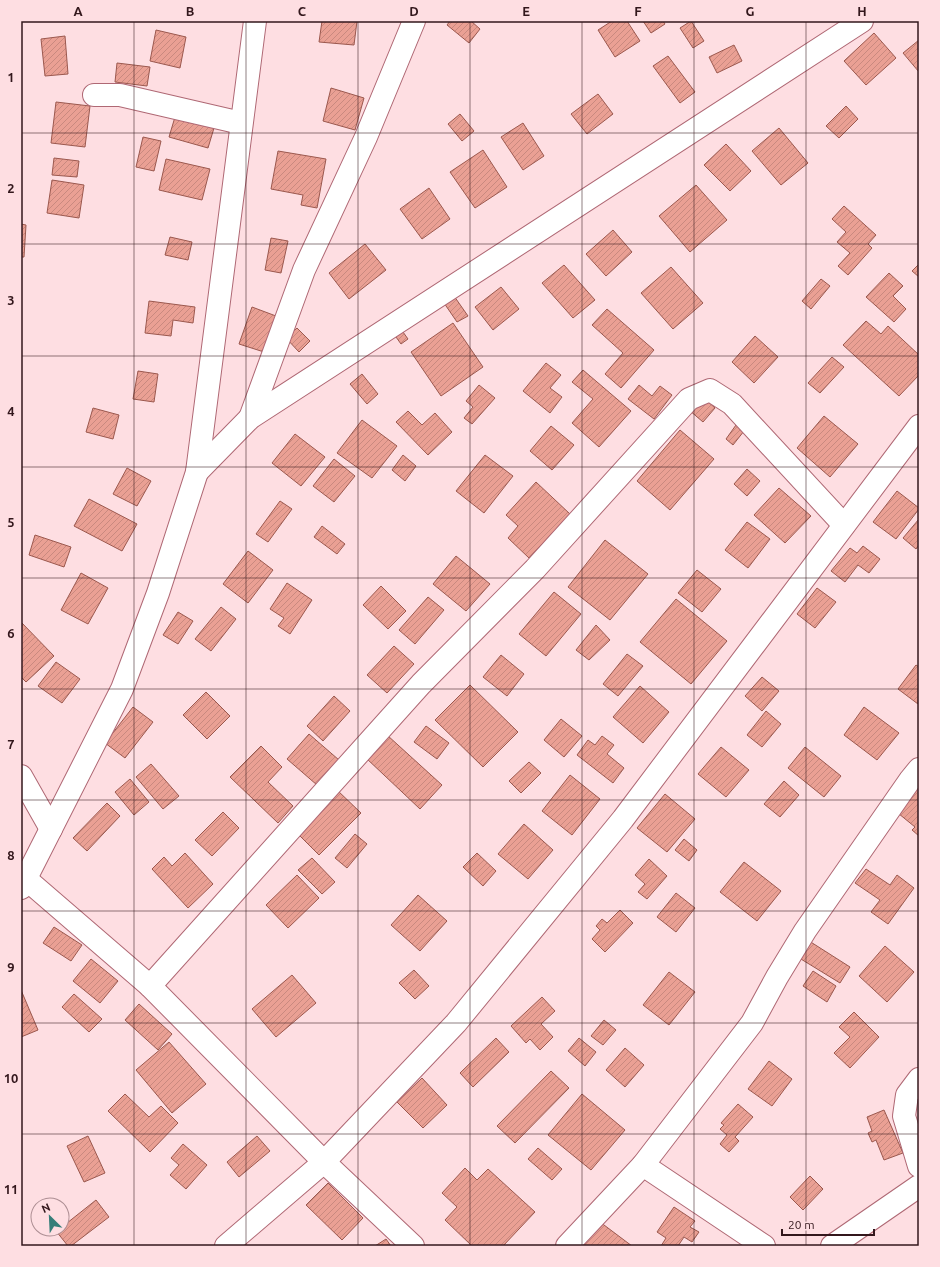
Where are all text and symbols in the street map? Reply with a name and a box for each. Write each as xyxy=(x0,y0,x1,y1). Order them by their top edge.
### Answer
text: A xyxy=(73,4,83,18)
text: B xyxy=(186,4,195,18)
text: C xyxy=(298,4,307,18)
text: D xyxy=(409,4,419,18)
text: E xyxy=(522,4,530,18)
text: F xyxy=(634,4,642,18)
text: G xyxy=(746,4,755,18)
text: H xyxy=(857,4,867,18)
text: 1 xyxy=(7,70,15,84)
text: 2 xyxy=(7,181,15,195)
text: 3 xyxy=(7,293,15,307)
text: 4 xyxy=(7,404,15,418)
text: 5 xyxy=(7,515,15,529)
text: 6 xyxy=(7,626,15,640)
text: 7 xyxy=(7,737,15,751)
text: 8 xyxy=(7,848,15,862)
text: 9 xyxy=(7,960,15,974)
text: 10 xyxy=(4,1071,18,1085)
text: 11 xyxy=(4,1182,18,1196)
north arrow xyxy=(30,1197,70,1237)
text: N xyxy=(40,1201,52,1215)
scale bar xyxy=(782,1211,874,1237)
text: 20 m xyxy=(788,1218,815,1231)

